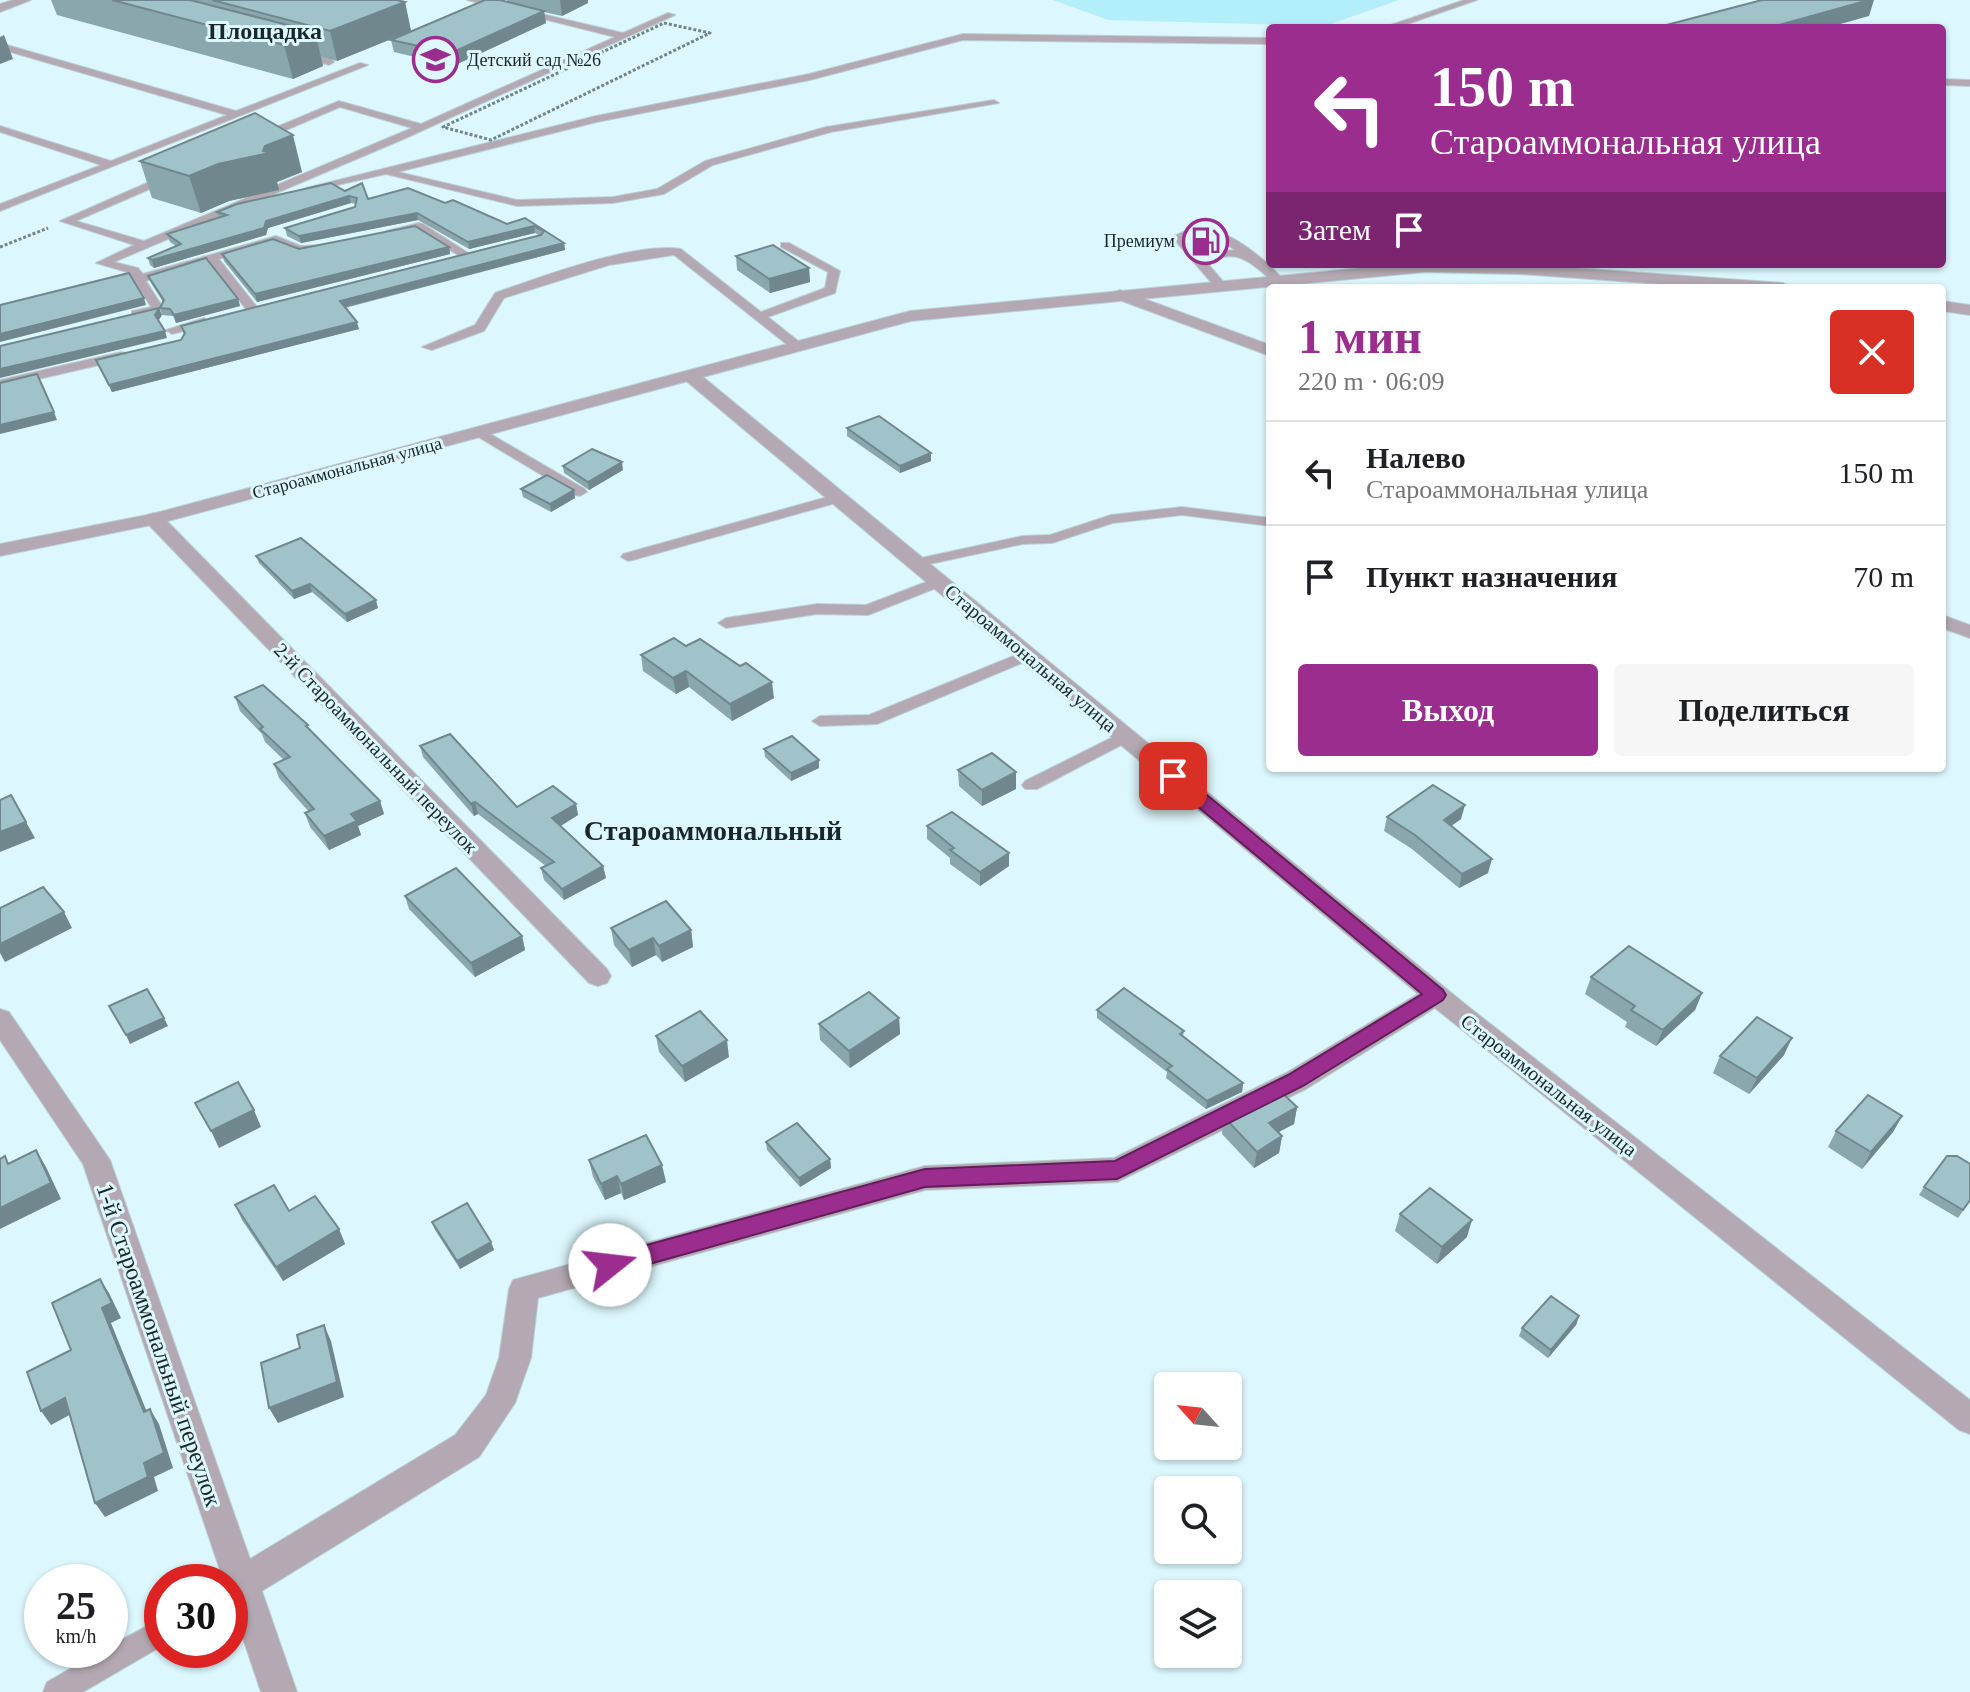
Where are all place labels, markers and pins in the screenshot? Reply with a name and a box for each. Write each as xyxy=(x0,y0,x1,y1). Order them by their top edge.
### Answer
school or university icon: Детский сад №26 xyxy=(412,36,460,84)
place label: Детский сад №26 xyxy=(467,50,601,70)
fuel station icon: Премиум xyxy=(1182,217,1230,265)
place label: Премиум xyxy=(1104,231,1175,251)
pin xyxy=(1139,742,1207,810)

